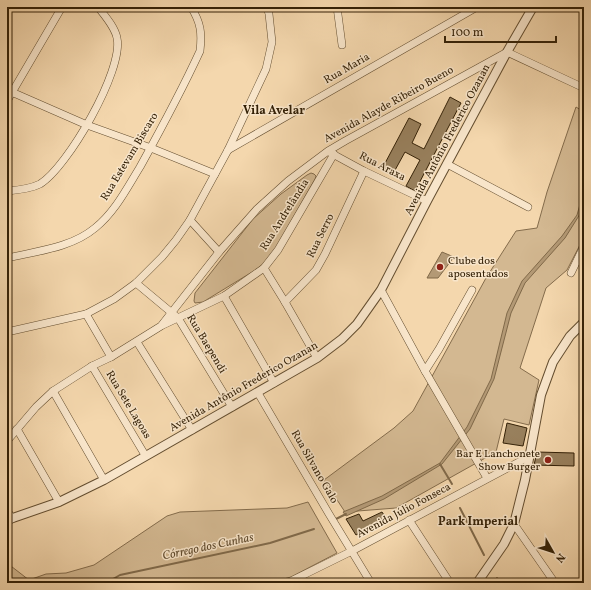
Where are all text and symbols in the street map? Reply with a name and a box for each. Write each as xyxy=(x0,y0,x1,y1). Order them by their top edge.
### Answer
scale bar xyxy=(445,18,556,44)
text: 100 m xyxy=(451,25,484,41)
street label: Rua Maria xyxy=(321,50,373,88)
street label: Avenida Antônio Frederico Ozanan xyxy=(402,61,495,218)
street label: Avenida Alayde Ribeiro Bueno xyxy=(321,63,457,147)
district label: Vila Avelar xyxy=(243,103,305,119)
street label: Rua Estevam Biscaro xyxy=(98,110,162,204)
street label: Rua Araxa xyxy=(356,149,408,185)
street label: Rua Andrelândia xyxy=(257,176,313,254)
street label: Rua Serro xyxy=(304,211,338,261)
place label: Clube dos aposentados xyxy=(448,254,509,282)
marker: Clube dos aposentados xyxy=(435,262,445,272)
street label: Rua Baependi xyxy=(182,312,230,376)
street label: Avenida Antônio Frederico Ozanan xyxy=(167,338,321,436)
street label: Rua Sete Lagoas xyxy=(102,368,154,442)
street label: Rua Silvano Galo xyxy=(287,427,341,507)
place label: Bar E Lanchonete Show Burger xyxy=(456,447,540,475)
marker: Bar E Lanchonete Show Burger xyxy=(543,455,553,465)
street label: Avenida Júlio Fonseca xyxy=(354,480,454,542)
district label: Park Imperial xyxy=(438,514,518,530)
water label: Córrego dos Cunhas xyxy=(161,529,256,564)
north arrow xyxy=(533,532,573,572)
text: N xyxy=(551,550,568,565)

